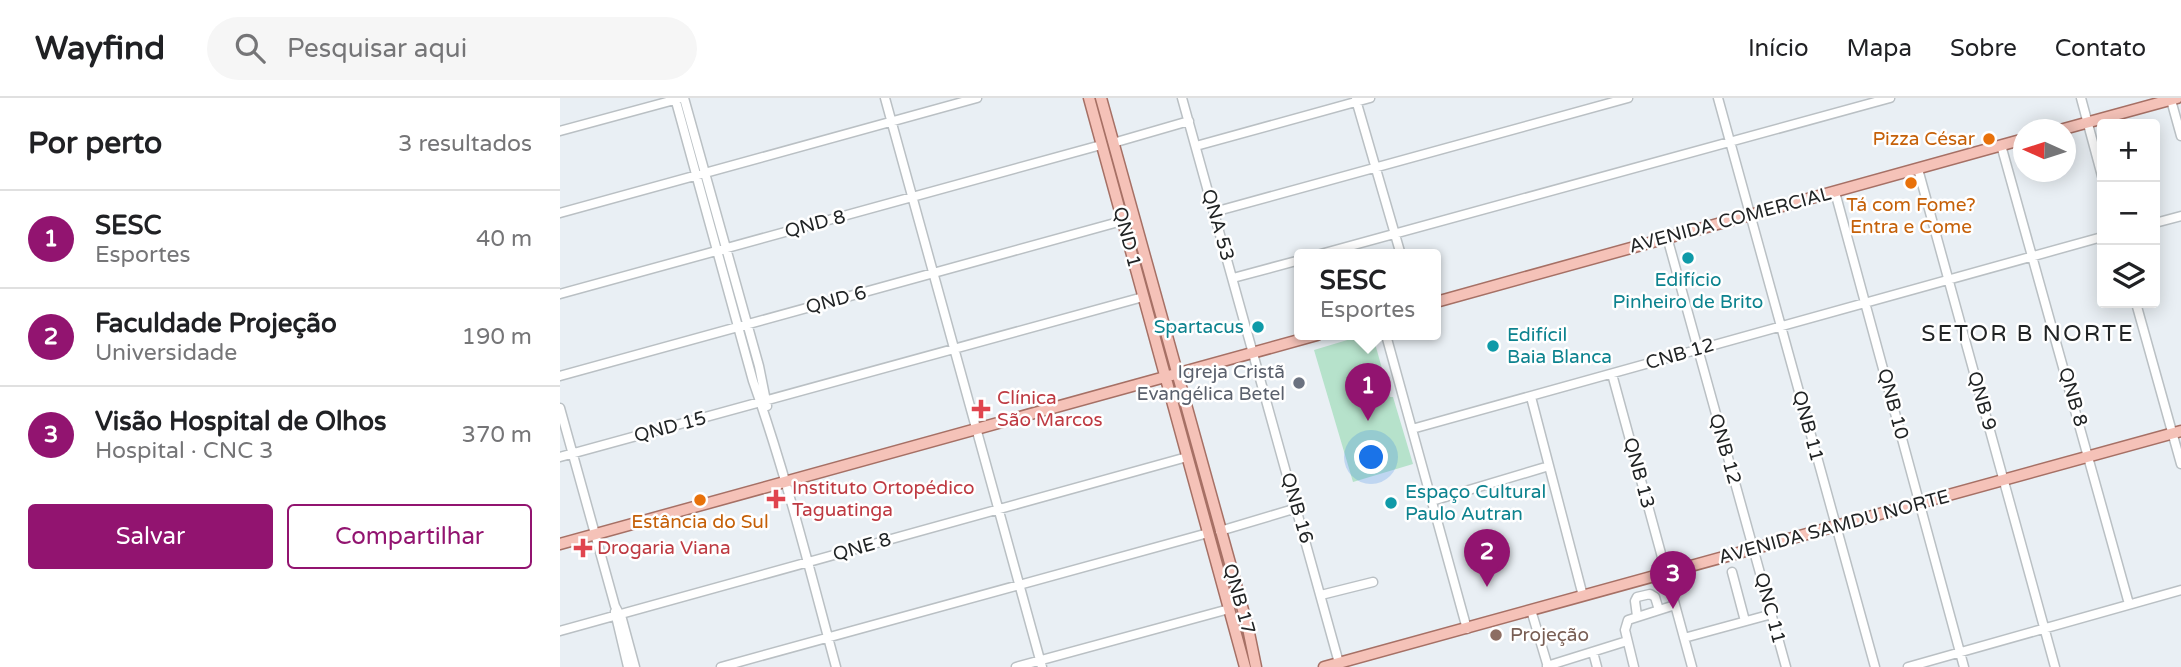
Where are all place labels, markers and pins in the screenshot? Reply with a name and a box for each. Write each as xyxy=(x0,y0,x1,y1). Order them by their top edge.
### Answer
place label: Pizza César xyxy=(1872,128,1976,150)
marker: Pizza César xyxy=(1981,131,1997,147)
marker: Tá com Fome? Entra e Come xyxy=(1903,175,1919,191)
place label: Tá com Fome? Entra e Come xyxy=(1846,194,1976,238)
marker: Edifício Pinheiro de Brito xyxy=(1680,250,1696,266)
place label: Edifício Pinheiro de Brito xyxy=(1613,269,1763,313)
place label: Spartacus xyxy=(1154,316,1244,338)
marker: Spartacus xyxy=(1250,319,1266,335)
place label: Edifícil Baia Blanca xyxy=(1507,324,1612,368)
marker: Edifícil Baia Blanca xyxy=(1485,338,1501,354)
place label: Igreja Cristã Evangélica Betel xyxy=(1137,361,1285,405)
pin: 1 xyxy=(1345,363,1391,421)
marker: Igreja Cristã Evangélica Betel xyxy=(1291,375,1307,391)
place label: Clínica São Marcos xyxy=(997,387,1103,431)
marker: Clínica São Marcos xyxy=(971,399,991,419)
place label: Instituto Ortopédico Taguatinga xyxy=(792,477,975,521)
place label: Espaço Cultural Paulo Autran xyxy=(1405,481,1546,525)
marker: Instituto Ortopédico Taguatinga xyxy=(766,489,786,509)
marker: Estância do Sul xyxy=(692,492,708,508)
marker: Espaço Cultural Paulo Autran xyxy=(1383,495,1399,511)
place label: Estância do Sul xyxy=(631,511,769,533)
pin: 2 xyxy=(1464,529,1510,587)
place label: Drogaria Viana xyxy=(597,537,731,559)
marker: Drogaria Viana xyxy=(575,540,591,556)
pin: 3 xyxy=(1650,551,1696,609)
place label: Projeção xyxy=(1510,624,1589,646)
marker: Projeção xyxy=(1488,627,1504,643)

